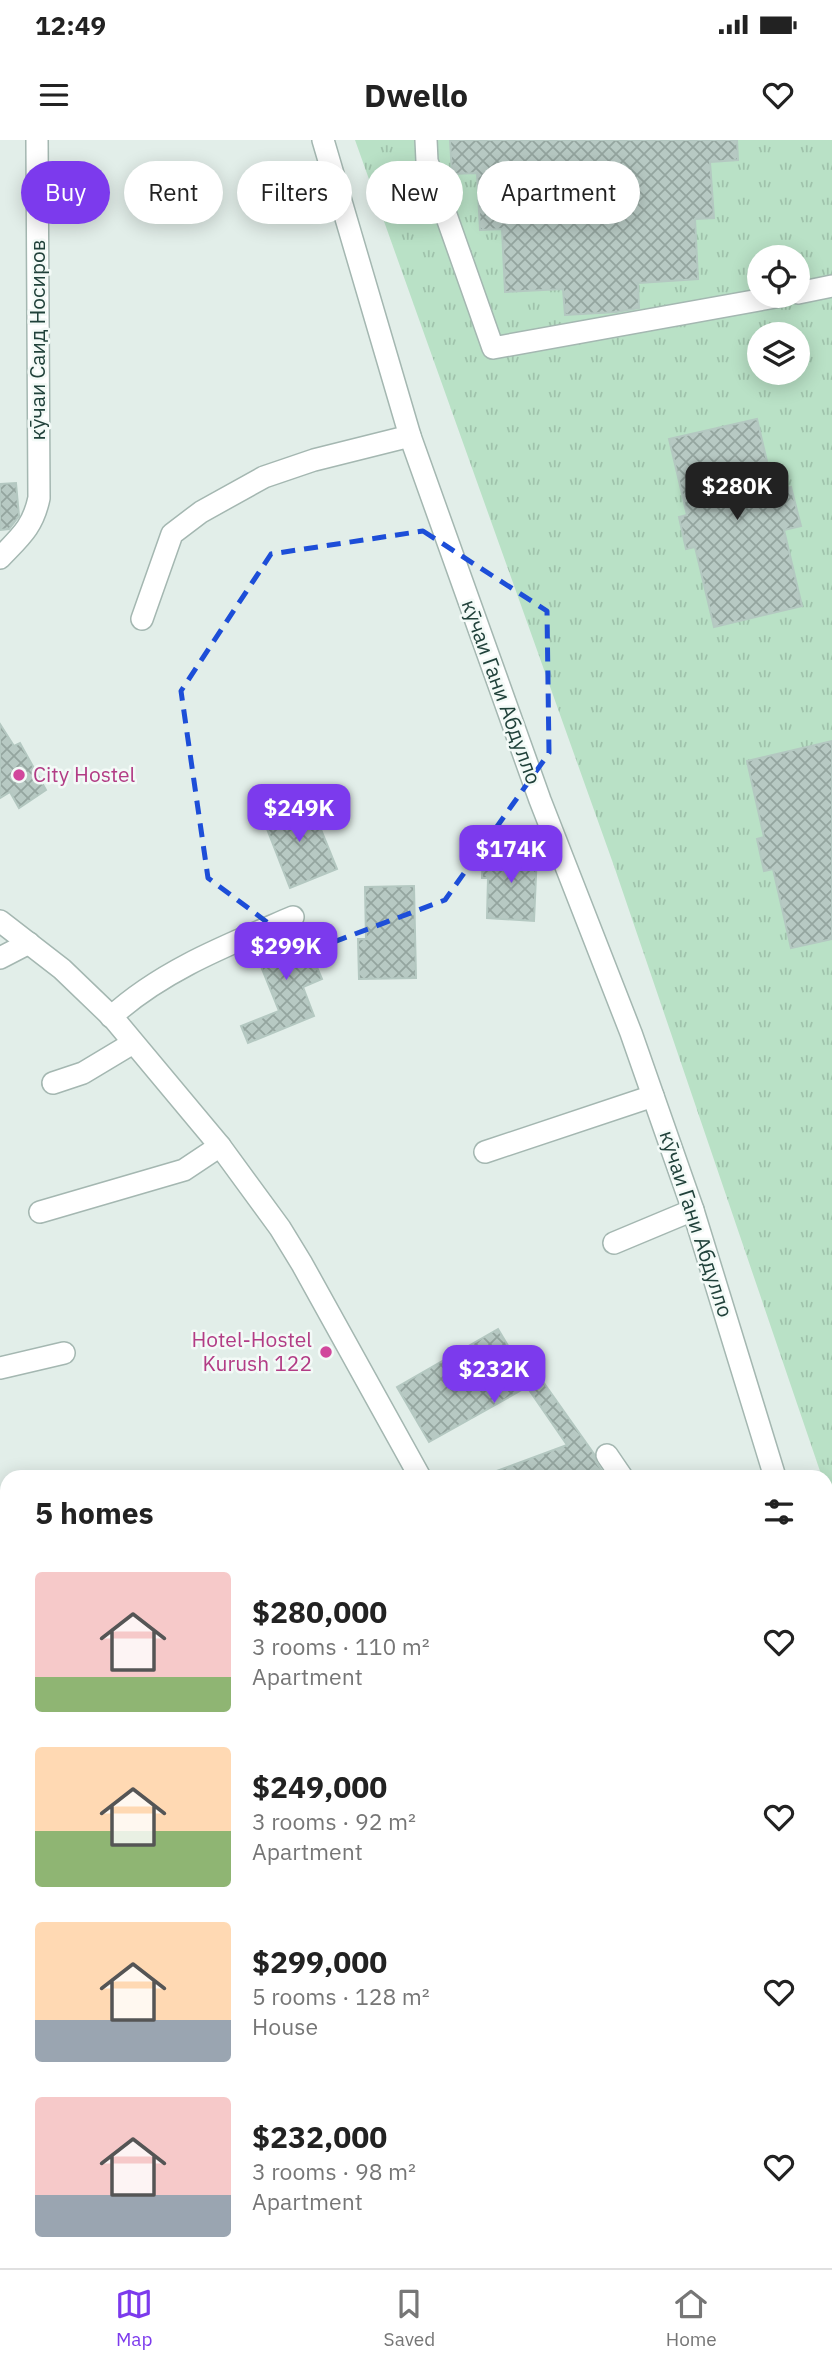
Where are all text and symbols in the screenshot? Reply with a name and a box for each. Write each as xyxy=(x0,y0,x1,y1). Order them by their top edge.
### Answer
text: 12:49 xyxy=(35,8,106,42)
text: Dwello xyxy=(364,74,468,116)
icon: menu xyxy=(35,76,73,114)
icon: heart xyxy=(759,76,797,114)
chip: Buy xyxy=(21,161,110,224)
chip: Rent xyxy=(124,161,223,224)
chip: Filters xyxy=(237,161,352,224)
chip: New xyxy=(366,161,463,224)
chip: Apartment xyxy=(477,161,640,224)
street label: кӯчаи Саид Носиров xyxy=(23,239,51,441)
map controls xyxy=(747,245,810,385)
button: locate xyxy=(747,245,810,308)
button: layers xyxy=(747,322,810,385)
pin: $280K xyxy=(688,462,786,522)
text: $280K xyxy=(701,470,773,500)
street label: кӯчаи Гани Абдулло xyxy=(455,595,548,788)
place label: City Hostel xyxy=(33,760,136,788)
marker: City Hostel xyxy=(11,767,27,783)
pin: $249K xyxy=(250,784,348,844)
text: $249K xyxy=(263,792,335,822)
pin: $174K xyxy=(462,826,560,885)
text: $174K xyxy=(475,833,547,863)
pin: $299K xyxy=(237,922,335,982)
text: $299K xyxy=(250,930,322,960)
street label: кӯчаи Гани Абдулло xyxy=(654,1127,740,1321)
place label: Hotel-Hostel Kurush 122 xyxy=(191,1325,312,1377)
marker: Hotel-Hostel Kurush 122 xyxy=(318,1344,334,1360)
pin: $232K xyxy=(445,1346,543,1405)
text: $232K xyxy=(458,1353,530,1383)
text: 5 homes xyxy=(35,1493,154,1532)
icon: filters xyxy=(760,1493,798,1531)
text: $280,000 xyxy=(252,1592,387,1631)
icon: home xyxy=(91,1600,175,1684)
icon: heart xyxy=(760,1623,798,1661)
text: 3 rooms · 110 m² xyxy=(252,1631,430,1661)
text: Apartment xyxy=(252,1661,363,1691)
text: $249,000 xyxy=(252,1767,387,1806)
icon: home xyxy=(91,1775,175,1859)
icon: heart xyxy=(760,1798,798,1836)
text: 3 rooms · 92 m² xyxy=(252,1806,416,1836)
text: Apartment xyxy=(252,1836,363,1866)
text: $299,000 xyxy=(252,1942,387,1981)
icon: home xyxy=(91,1950,175,2034)
icon: heart xyxy=(760,1973,798,2011)
text: 5 rooms · 128 m² xyxy=(252,1981,430,2011)
text: House xyxy=(252,2011,318,2041)
text: $232,000 xyxy=(252,2117,387,2156)
icon: home xyxy=(91,2125,175,2209)
icon: heart xyxy=(760,2148,798,2186)
text: 3 rooms · 98 m² xyxy=(252,2156,416,2186)
text: Apartment xyxy=(252,2186,363,2216)
tab: Map xyxy=(115,2285,153,2351)
tab: Saved xyxy=(384,2285,435,2351)
tab: Home xyxy=(666,2285,717,2351)

